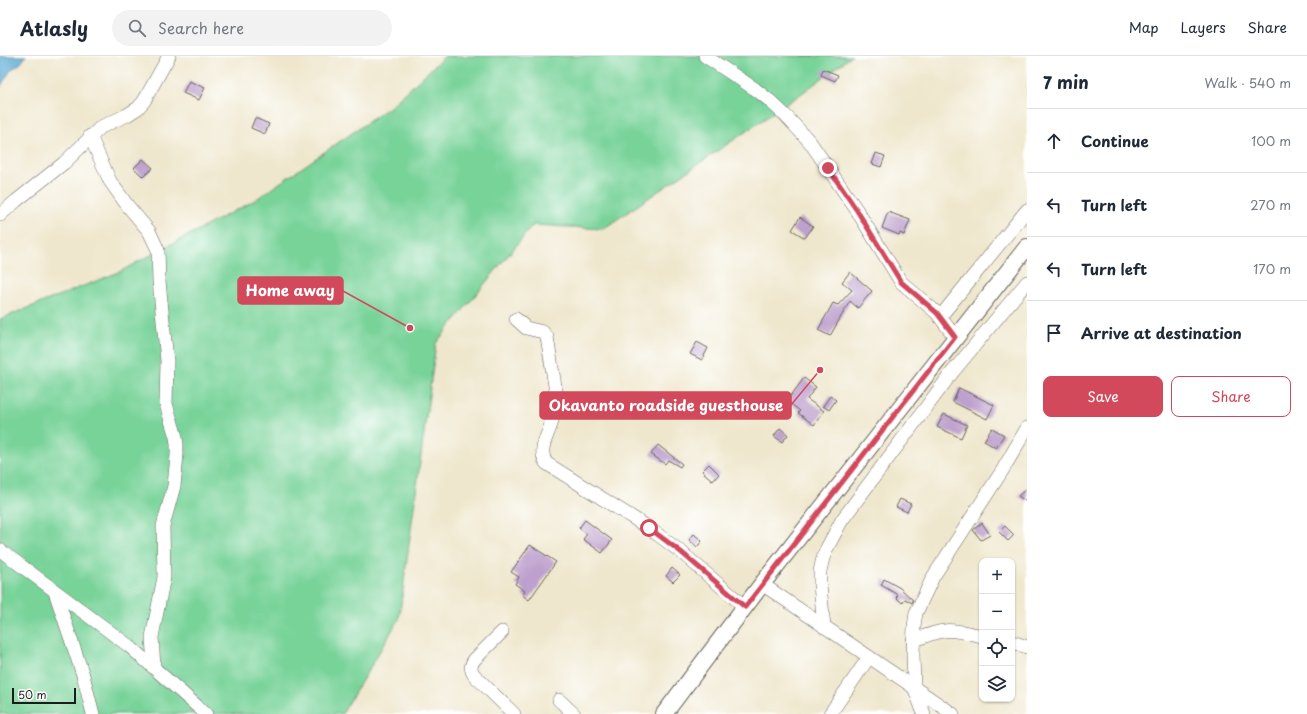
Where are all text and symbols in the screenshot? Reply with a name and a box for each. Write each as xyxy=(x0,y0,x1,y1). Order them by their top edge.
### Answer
search box xyxy=(112,10,392,46)
text: Atlasly xyxy=(20,14,88,42)
text: Search here xyxy=(158,16,244,39)
icon: search xyxy=(126,17,148,39)
text: Map xyxy=(1129,17,1159,38)
text: Layers xyxy=(1181,17,1226,38)
text: Share xyxy=(1248,17,1287,38)
text: 7 min xyxy=(1043,69,1089,95)
text: Walk · 540 m xyxy=(1204,73,1291,92)
text: Continue xyxy=(1081,129,1149,152)
icon: ahead xyxy=(1043,130,1065,152)
text: 100 m xyxy=(1251,131,1291,150)
route end xyxy=(819,159,837,177)
text: Turn left xyxy=(1081,193,1147,216)
icon: left xyxy=(1043,194,1065,216)
text: 270 m xyxy=(1250,195,1291,214)
text: Turn left xyxy=(1081,257,1147,280)
icon: left xyxy=(1043,258,1065,280)
text: 170 m xyxy=(1253,259,1291,278)
callout: Home away xyxy=(238,277,343,304)
text: Home away xyxy=(246,278,334,301)
text: Arrive at destination xyxy=(1081,321,1242,344)
icon: arrive xyxy=(1043,322,1065,344)
button: Save xyxy=(1043,376,1163,417)
button: Share xyxy=(1171,376,1291,417)
callout: Okavanto roadside guesthouse xyxy=(540,392,791,419)
text: Okavanto roadside guesthouse xyxy=(549,393,783,416)
route start xyxy=(640,519,658,537)
map controls xyxy=(979,558,1015,702)
button: + xyxy=(979,558,1015,594)
button: − xyxy=(979,594,1015,630)
button: locate xyxy=(979,630,1015,666)
button: layers xyxy=(979,666,1015,702)
scale bar xyxy=(12,686,76,705)
text: 50 m xyxy=(18,686,47,703)

